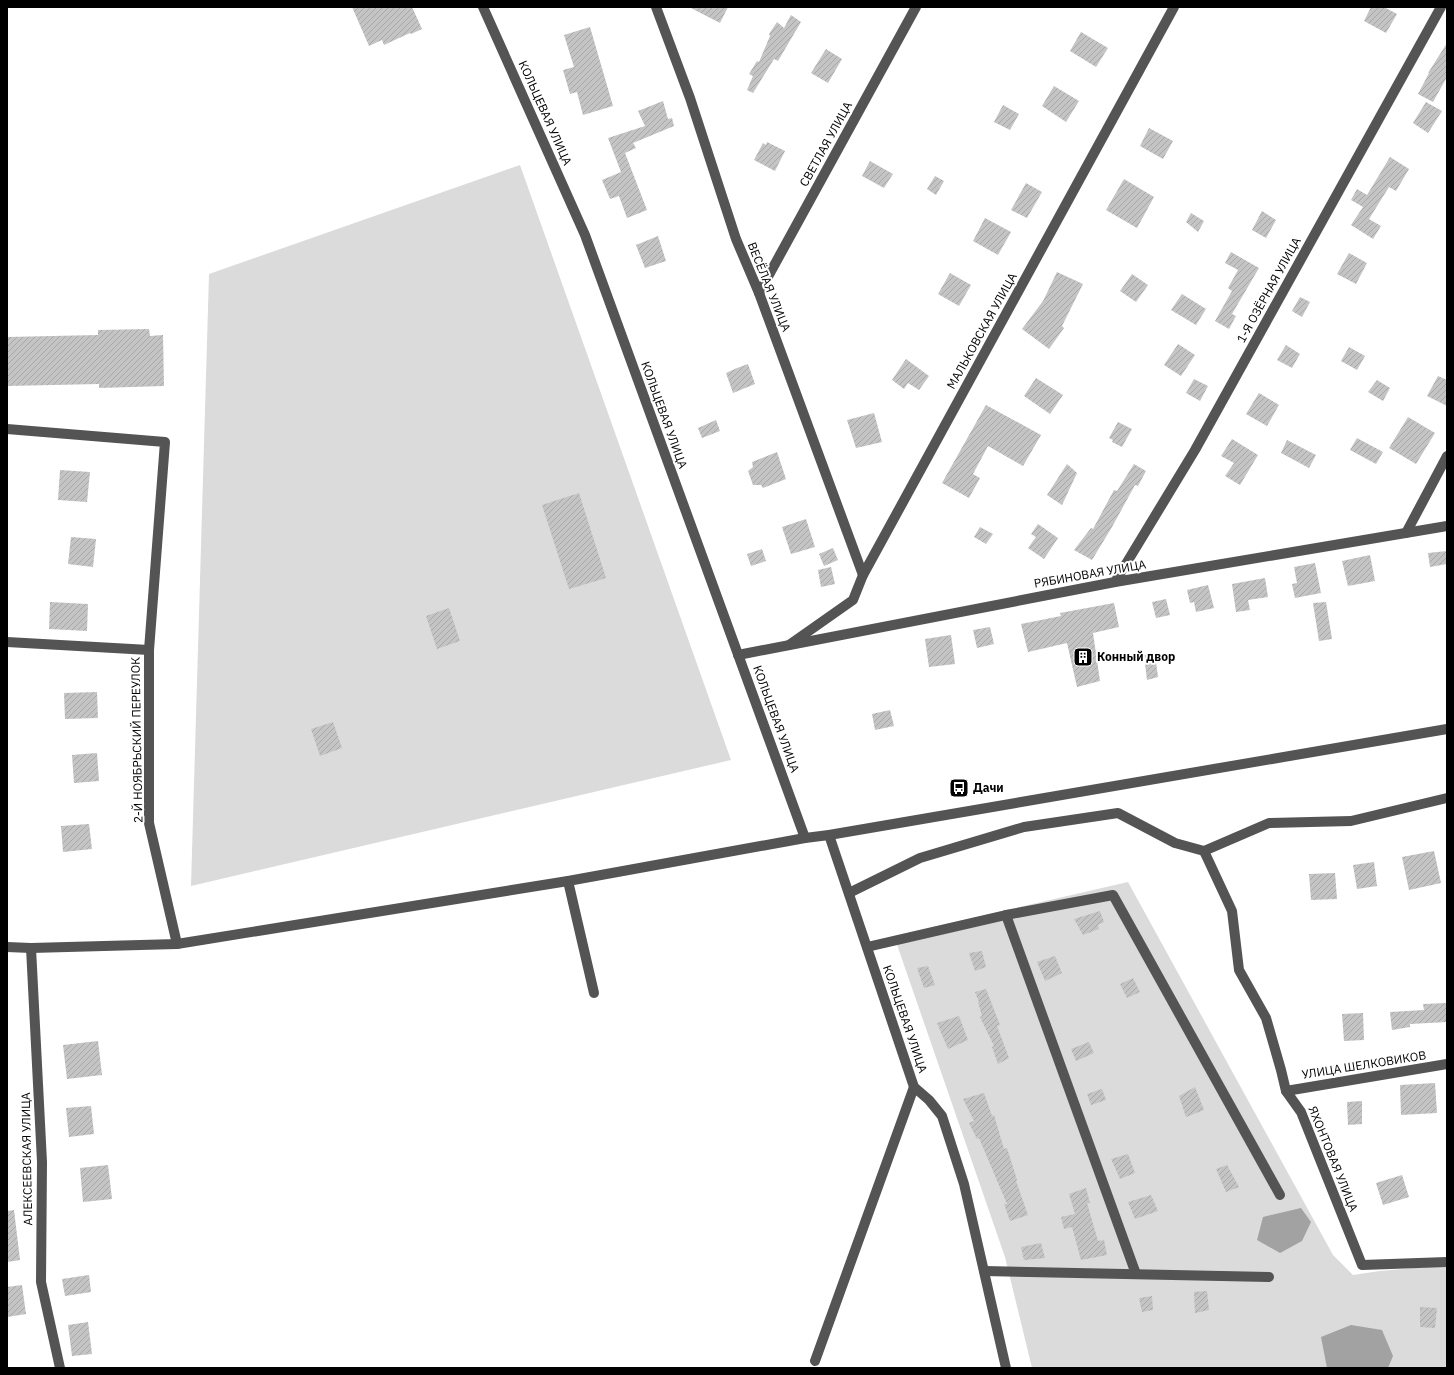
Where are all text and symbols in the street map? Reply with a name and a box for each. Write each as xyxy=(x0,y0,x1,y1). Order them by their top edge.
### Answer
street label: КОЛЬЦЕВАЯ УЛИЦА xyxy=(516,58,575,168)
street label: СВЕТЛАЯ УЛИЦА xyxy=(796,98,855,189)
street label: 1-Я ОЗЁРНАЯ УЛИЦА xyxy=(1233,234,1304,345)
street label: ВЕСЁЛАЯ УЛИЦА xyxy=(745,240,794,334)
street label: МАЛЬКОВСКАЯ УЛИЦА xyxy=(943,270,1020,391)
street label: КОЛЬЦЕВАЯ УЛИЦА xyxy=(638,359,691,471)
street label: РЯБИНОВАЯ УЛИЦА xyxy=(1033,556,1147,591)
building icon: Конный двор xyxy=(1072,646,1094,668)
place label: Конный двор xyxy=(1097,649,1175,664)
street label: 2-Й НОЯБРЬСКИЙ ПЕРЕУЛОК xyxy=(128,657,145,823)
street label: КОЛЬЦЕВАЯ УЛИЦА xyxy=(750,663,803,775)
bus stop icon: Дачи xyxy=(948,777,970,799)
place label: Дачи xyxy=(973,780,1004,795)
street label: КОЛЬЦЕВАЯ УЛИЦА xyxy=(880,963,931,1075)
street label: УЛИЦА ШЕЛКОВИКОВ xyxy=(1301,1047,1427,1082)
street label: АЛЕКСЕЕВСКАЯ УЛИЦА xyxy=(18,1092,35,1226)
street label: ЯХОНТОВАЯ УЛИЦА xyxy=(1305,1104,1362,1214)

